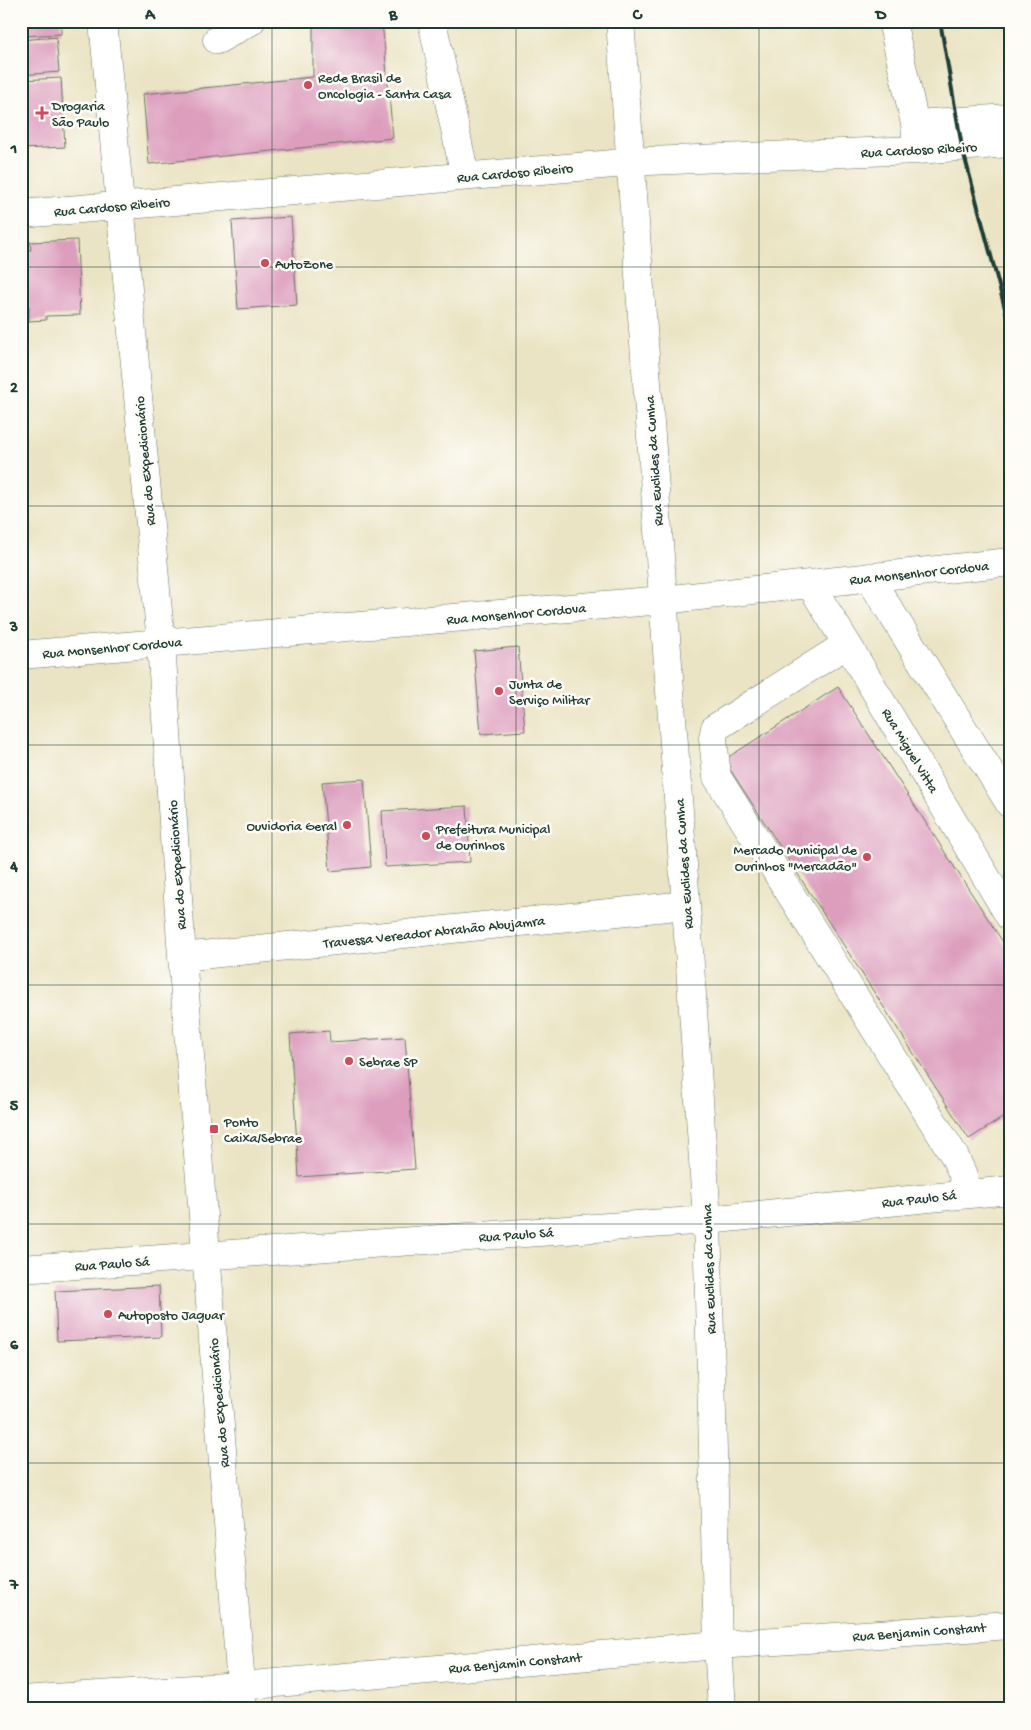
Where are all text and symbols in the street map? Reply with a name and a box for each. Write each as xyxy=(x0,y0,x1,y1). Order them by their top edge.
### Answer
text: A xyxy=(144,7,156,26)
text: B xyxy=(388,7,398,26)
text: C xyxy=(632,7,643,26)
text: D xyxy=(874,7,887,26)
place label: Rede Brasil de Oncologia - Santa Casa xyxy=(318,71,452,104)
marker: Rede Brasil de Oncologia - Santa Casa xyxy=(302,79,314,91)
place label: Drogaria São Paulo xyxy=(51,99,109,132)
marker: Drogaria São Paulo xyxy=(36,107,48,119)
street label: Rua Cardoso Ribeiro xyxy=(860,140,978,163)
text: 1 xyxy=(10,141,17,160)
street label: Rua Cardoso Ribeiro xyxy=(456,161,574,188)
street label: Rua Cardoso Ribeiro xyxy=(53,195,171,222)
marker: AutoZone xyxy=(259,257,271,269)
place label: AutoZone xyxy=(275,257,334,274)
text: 2 xyxy=(10,380,18,399)
street label: Rua Euclides da Cunha xyxy=(642,394,669,526)
street label: Rua do Expedicionário xyxy=(132,395,161,526)
street label: Rua Monsenhor Cordova xyxy=(849,559,991,590)
street label: Rua Monsenhor Cordova xyxy=(446,601,588,630)
text: 3 xyxy=(9,619,18,638)
street label: Rua Monsenhor Cordova xyxy=(42,635,184,664)
place label: Junta de Serviço Militar xyxy=(509,677,591,710)
marker: Junta de Serviço Militar xyxy=(493,685,505,697)
street label: Rua Miguel Vitta xyxy=(877,706,941,798)
street label: Rua Euclides da Cunha xyxy=(672,797,699,929)
street label: Rua do Expedicionário xyxy=(165,799,192,930)
place label: Ouvidoria Geral xyxy=(246,819,337,836)
marker: Ouvidoria Geral xyxy=(341,819,353,831)
place label: Prefeitura Municipal de Ourinhos xyxy=(435,822,550,855)
marker: Prefeitura Municipal de Ourinhos xyxy=(420,830,432,842)
place label: Mercado Municipal de Ourinhos "Mercadão" xyxy=(734,843,858,876)
marker: Mercado Municipal de Ourinhos "Mercadão" xyxy=(861,851,873,863)
text: 4 xyxy=(9,859,18,878)
street label: Travessa Vereador Abrahão Abujamra xyxy=(322,913,547,954)
marker: Sebrae SP xyxy=(343,1055,355,1067)
place label: Sebrae SP xyxy=(359,1055,418,1072)
text: 5 xyxy=(10,1098,19,1117)
place label: Ponto Caixa/Sebrae xyxy=(223,1115,303,1148)
marker: Ponto Caixa/Sebrae xyxy=(208,1123,220,1135)
street label: Rua Paulo Sá xyxy=(881,1188,959,1213)
street label: Rua Euclides da Cunha xyxy=(700,1202,721,1334)
street label: Rua Paulo Sá xyxy=(478,1225,555,1248)
street label: Rua Paulo Sá xyxy=(74,1254,151,1277)
marker: Autoposto Jaguar xyxy=(102,1308,114,1320)
place label: Autoposto Jaguar xyxy=(118,1308,225,1325)
text: 6 xyxy=(10,1337,19,1356)
street label: Rua do Expedicionário xyxy=(206,1337,235,1468)
text: 7 xyxy=(9,1577,19,1596)
street label: Rua Benjamin Constant xyxy=(852,1620,988,1647)
street label: Rua Benjamin Constant xyxy=(448,1650,584,1679)

